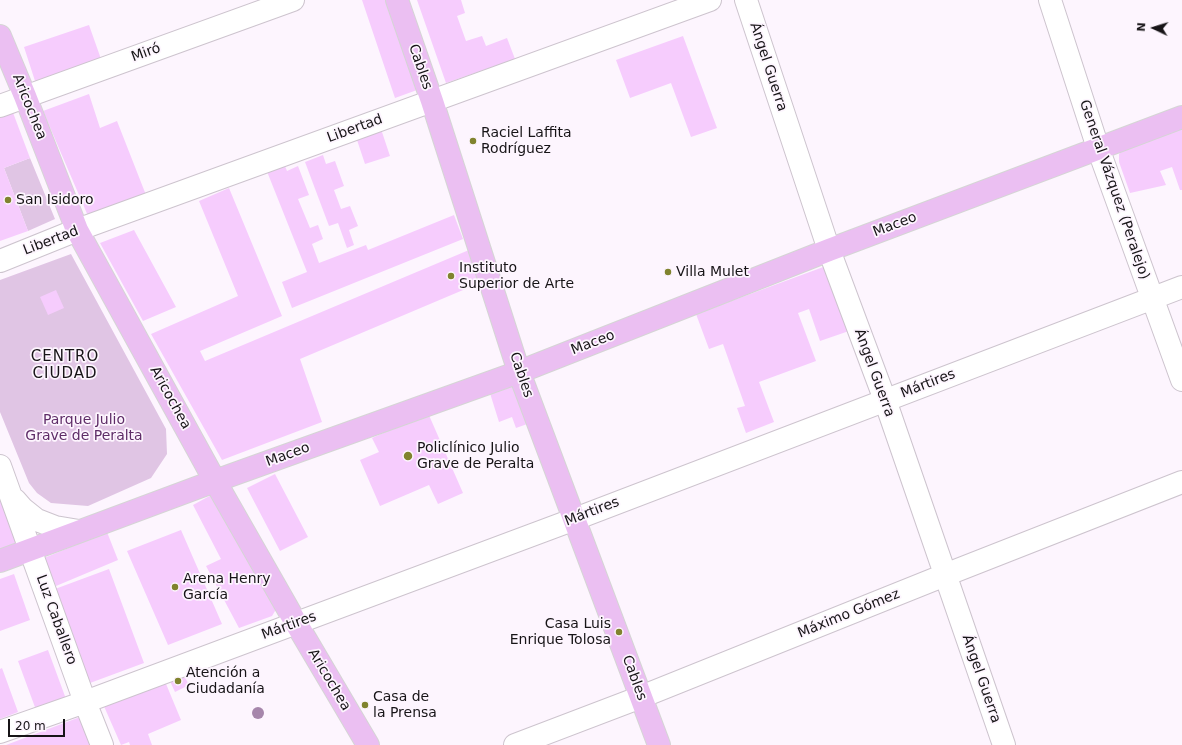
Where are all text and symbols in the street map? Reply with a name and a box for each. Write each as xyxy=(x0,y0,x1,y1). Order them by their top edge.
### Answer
north arrow xyxy=(1134,8,1174,48)
street label: Ángel Guerra xyxy=(746,20,790,114)
text: N xyxy=(1135,22,1148,32)
street label: Miró xyxy=(129,40,163,66)
street label: Cables xyxy=(404,42,436,92)
street label: Aricochea xyxy=(8,72,50,142)
street label: General Vázquez (Peralejo) xyxy=(1075,98,1153,282)
street label: Libertad xyxy=(325,111,385,147)
place label: Raciel Laffita Rodríguez xyxy=(481,125,572,158)
marker: Raciel Laffita Rodríguez xyxy=(468,136,478,146)
place label: San Isidoro xyxy=(16,192,94,208)
marker: San Isidoro xyxy=(3,195,13,205)
street label: Maceo xyxy=(871,209,919,241)
street label: Libertad xyxy=(21,223,81,259)
place label: Instituto Superior de Arte xyxy=(459,260,574,292)
place label: Villa Mulet xyxy=(676,264,749,280)
marker: Villa Mulet xyxy=(663,267,673,277)
marker: Instituto Superior de Arte xyxy=(446,271,456,281)
street label: Maceo xyxy=(569,327,617,359)
street label: Ángel Guerra xyxy=(850,327,898,419)
district label: CENTRO CIUDAD xyxy=(31,348,99,383)
street label: Cables xyxy=(505,350,537,400)
street label: Aricochea xyxy=(146,364,194,432)
street label: Mártires xyxy=(898,366,958,402)
park label: Parque Julio Grave de Peralta xyxy=(25,412,143,444)
street label: Maceo xyxy=(264,439,312,471)
place label: Policlínico Julio Grave de Peralta xyxy=(417,440,534,472)
marker: Policlínico Julio Grave de Peralta xyxy=(402,450,414,462)
street label: Mártires xyxy=(562,494,622,530)
place label: Arena Henry García xyxy=(183,571,271,604)
street label: Luz Caballero xyxy=(32,573,80,667)
marker: Arena Henry García xyxy=(170,582,180,592)
street label: Máximo Gómez xyxy=(796,586,902,642)
street label: Mártires xyxy=(259,608,319,644)
place label: Casa Luis Enrique Tolosa xyxy=(510,616,611,648)
marker: Casa Luis Enrique Tolosa xyxy=(614,627,624,637)
street label: Ángel Guerra xyxy=(958,633,1004,725)
street label: Aricochea xyxy=(304,646,354,714)
street label: Cables xyxy=(618,653,650,703)
place label: Atención a Ciudadanía xyxy=(186,665,265,698)
marker: Atención a Ciudadanía xyxy=(173,676,183,686)
place label: Casa de la Prensa xyxy=(373,689,437,722)
marker: Casa de la Prensa xyxy=(360,700,370,710)
scale bar xyxy=(10,711,67,737)
text: 20 m xyxy=(15,719,46,733)

